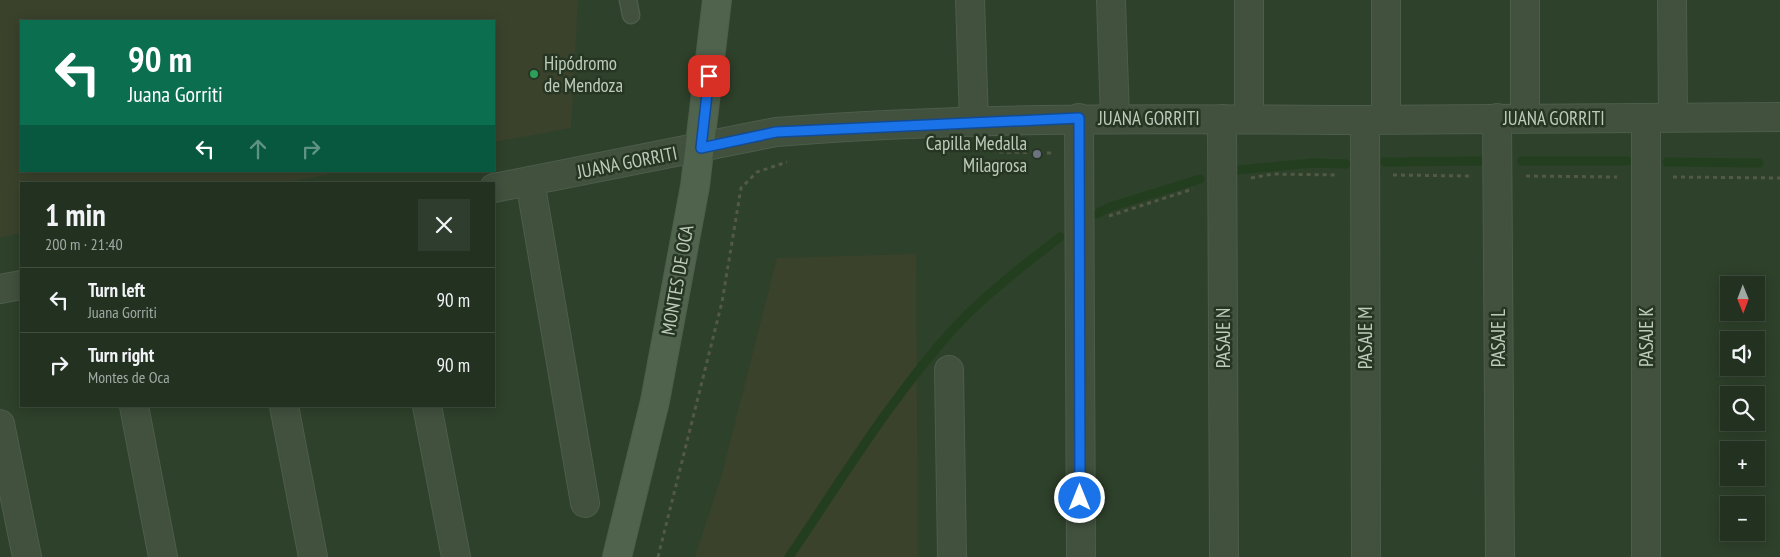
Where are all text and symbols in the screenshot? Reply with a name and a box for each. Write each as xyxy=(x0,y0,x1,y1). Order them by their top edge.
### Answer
text: 90 m xyxy=(128,36,192,82)
icon: left xyxy=(45,40,110,105)
place label: Hipódromo de Mendoza xyxy=(544,51,623,97)
pin xyxy=(688,55,730,97)
icon: arrive xyxy=(695,62,723,90)
marker: Hipódromo de Mendoza xyxy=(528,68,540,80)
text: Juana Gorriti xyxy=(128,80,223,108)
street label: JUANA GORRITI xyxy=(1097,106,1200,130)
street label: JUANA GORRITI xyxy=(1502,106,1605,130)
place label: Capilla Medalla Milagrosa xyxy=(926,131,1027,177)
icon: left xyxy=(191,135,219,163)
icon: ahead xyxy=(244,135,272,163)
icon: right xyxy=(297,135,325,163)
street label: JUANA GORRITI xyxy=(574,141,679,184)
marker: Capilla Medalla Milagrosa xyxy=(1031,148,1043,160)
text: 1 min xyxy=(45,195,106,234)
button: close xyxy=(418,199,470,251)
street label: MONTES DE OCA xyxy=(656,223,698,337)
text: 200 m · 21:40 xyxy=(45,234,123,254)
north arrow xyxy=(1720,276,1765,321)
map controls xyxy=(1720,276,1765,541)
text: Turn left xyxy=(88,278,145,302)
icon: left xyxy=(45,286,73,314)
text: 90 m xyxy=(437,288,470,312)
text: Juana Gorriti xyxy=(88,302,157,322)
street label: PASAJE M xyxy=(1353,307,1377,369)
street label: PASAJE K xyxy=(1634,307,1658,367)
street label: PASAJE N xyxy=(1211,308,1235,368)
street label: PASAJE L xyxy=(1486,309,1510,367)
button: sound xyxy=(1720,331,1765,376)
text: Turn right xyxy=(88,343,154,367)
icon: right xyxy=(45,351,73,379)
text: 90 m xyxy=(437,353,470,377)
text: Montes de Oca xyxy=(88,367,170,387)
button: search xyxy=(1720,386,1765,431)
button: + xyxy=(1720,441,1765,486)
position arrow xyxy=(1053,471,1105,523)
button: − xyxy=(1720,496,1765,541)

